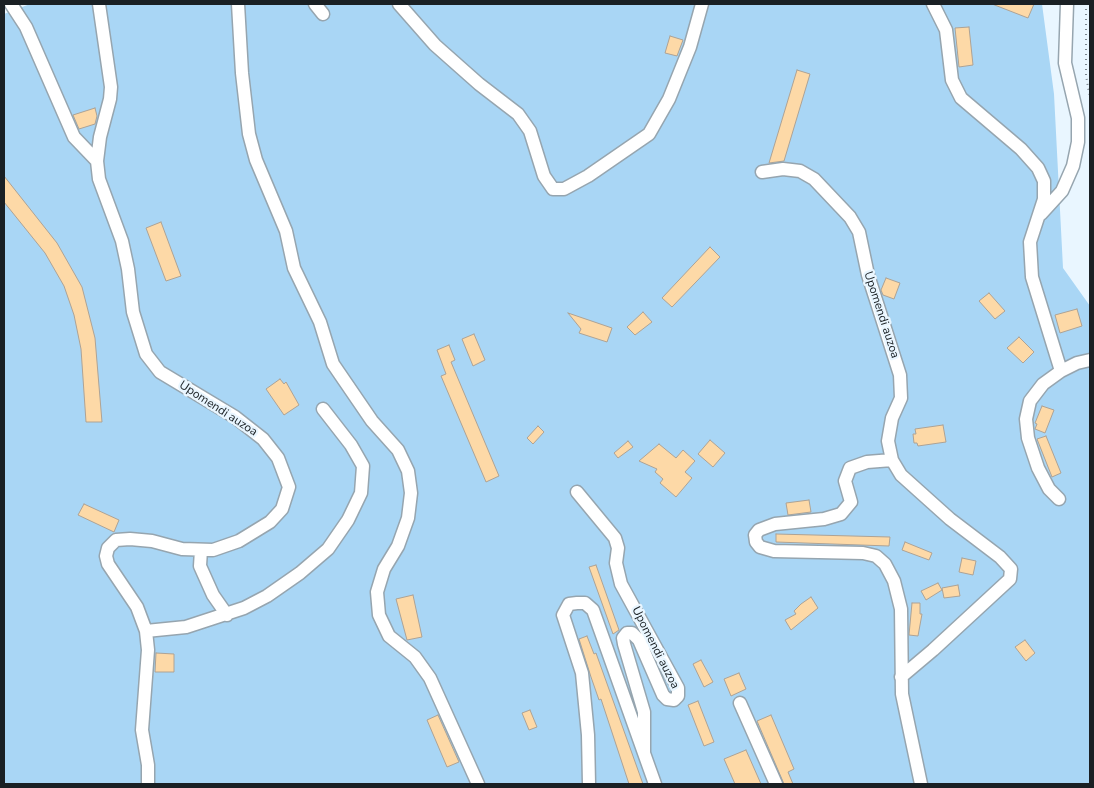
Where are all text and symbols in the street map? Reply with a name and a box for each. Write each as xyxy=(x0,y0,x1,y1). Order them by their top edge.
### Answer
street label: Upomendi auzoa xyxy=(860,270,902,360)
street label: Upomendi auzoa xyxy=(176,378,260,440)
street label: Upomendi auzoa xyxy=(628,605,682,691)

